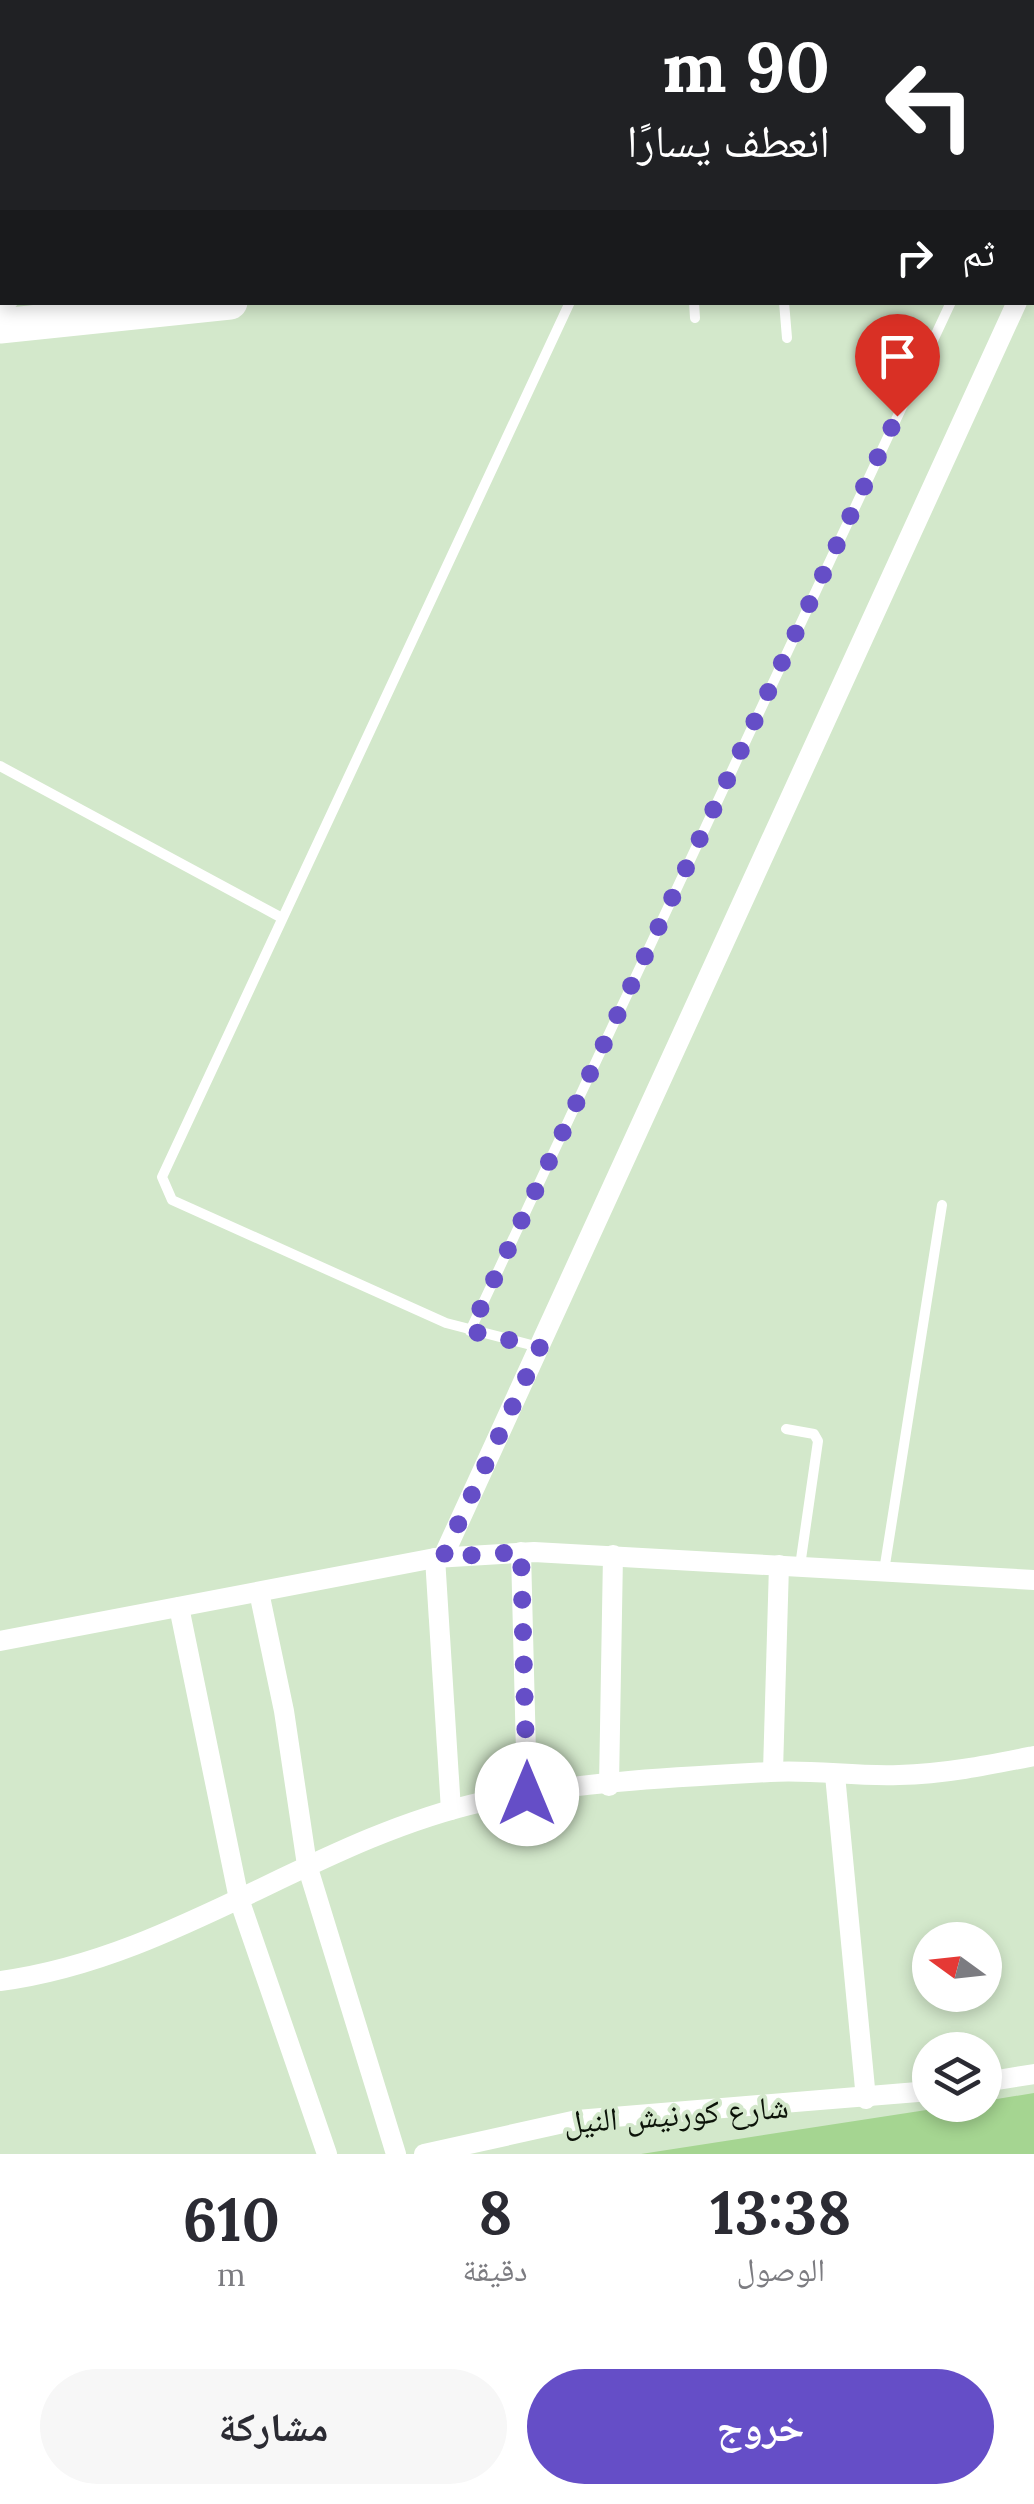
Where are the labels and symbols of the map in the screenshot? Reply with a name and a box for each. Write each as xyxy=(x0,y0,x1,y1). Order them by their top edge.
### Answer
pin xyxy=(855,314,940,417)
position arrow xyxy=(475,1742,579,1846)
north arrow xyxy=(912,1922,1002,2012)
street label: شارع كورنيش النيل xyxy=(562,2086,790,2142)

